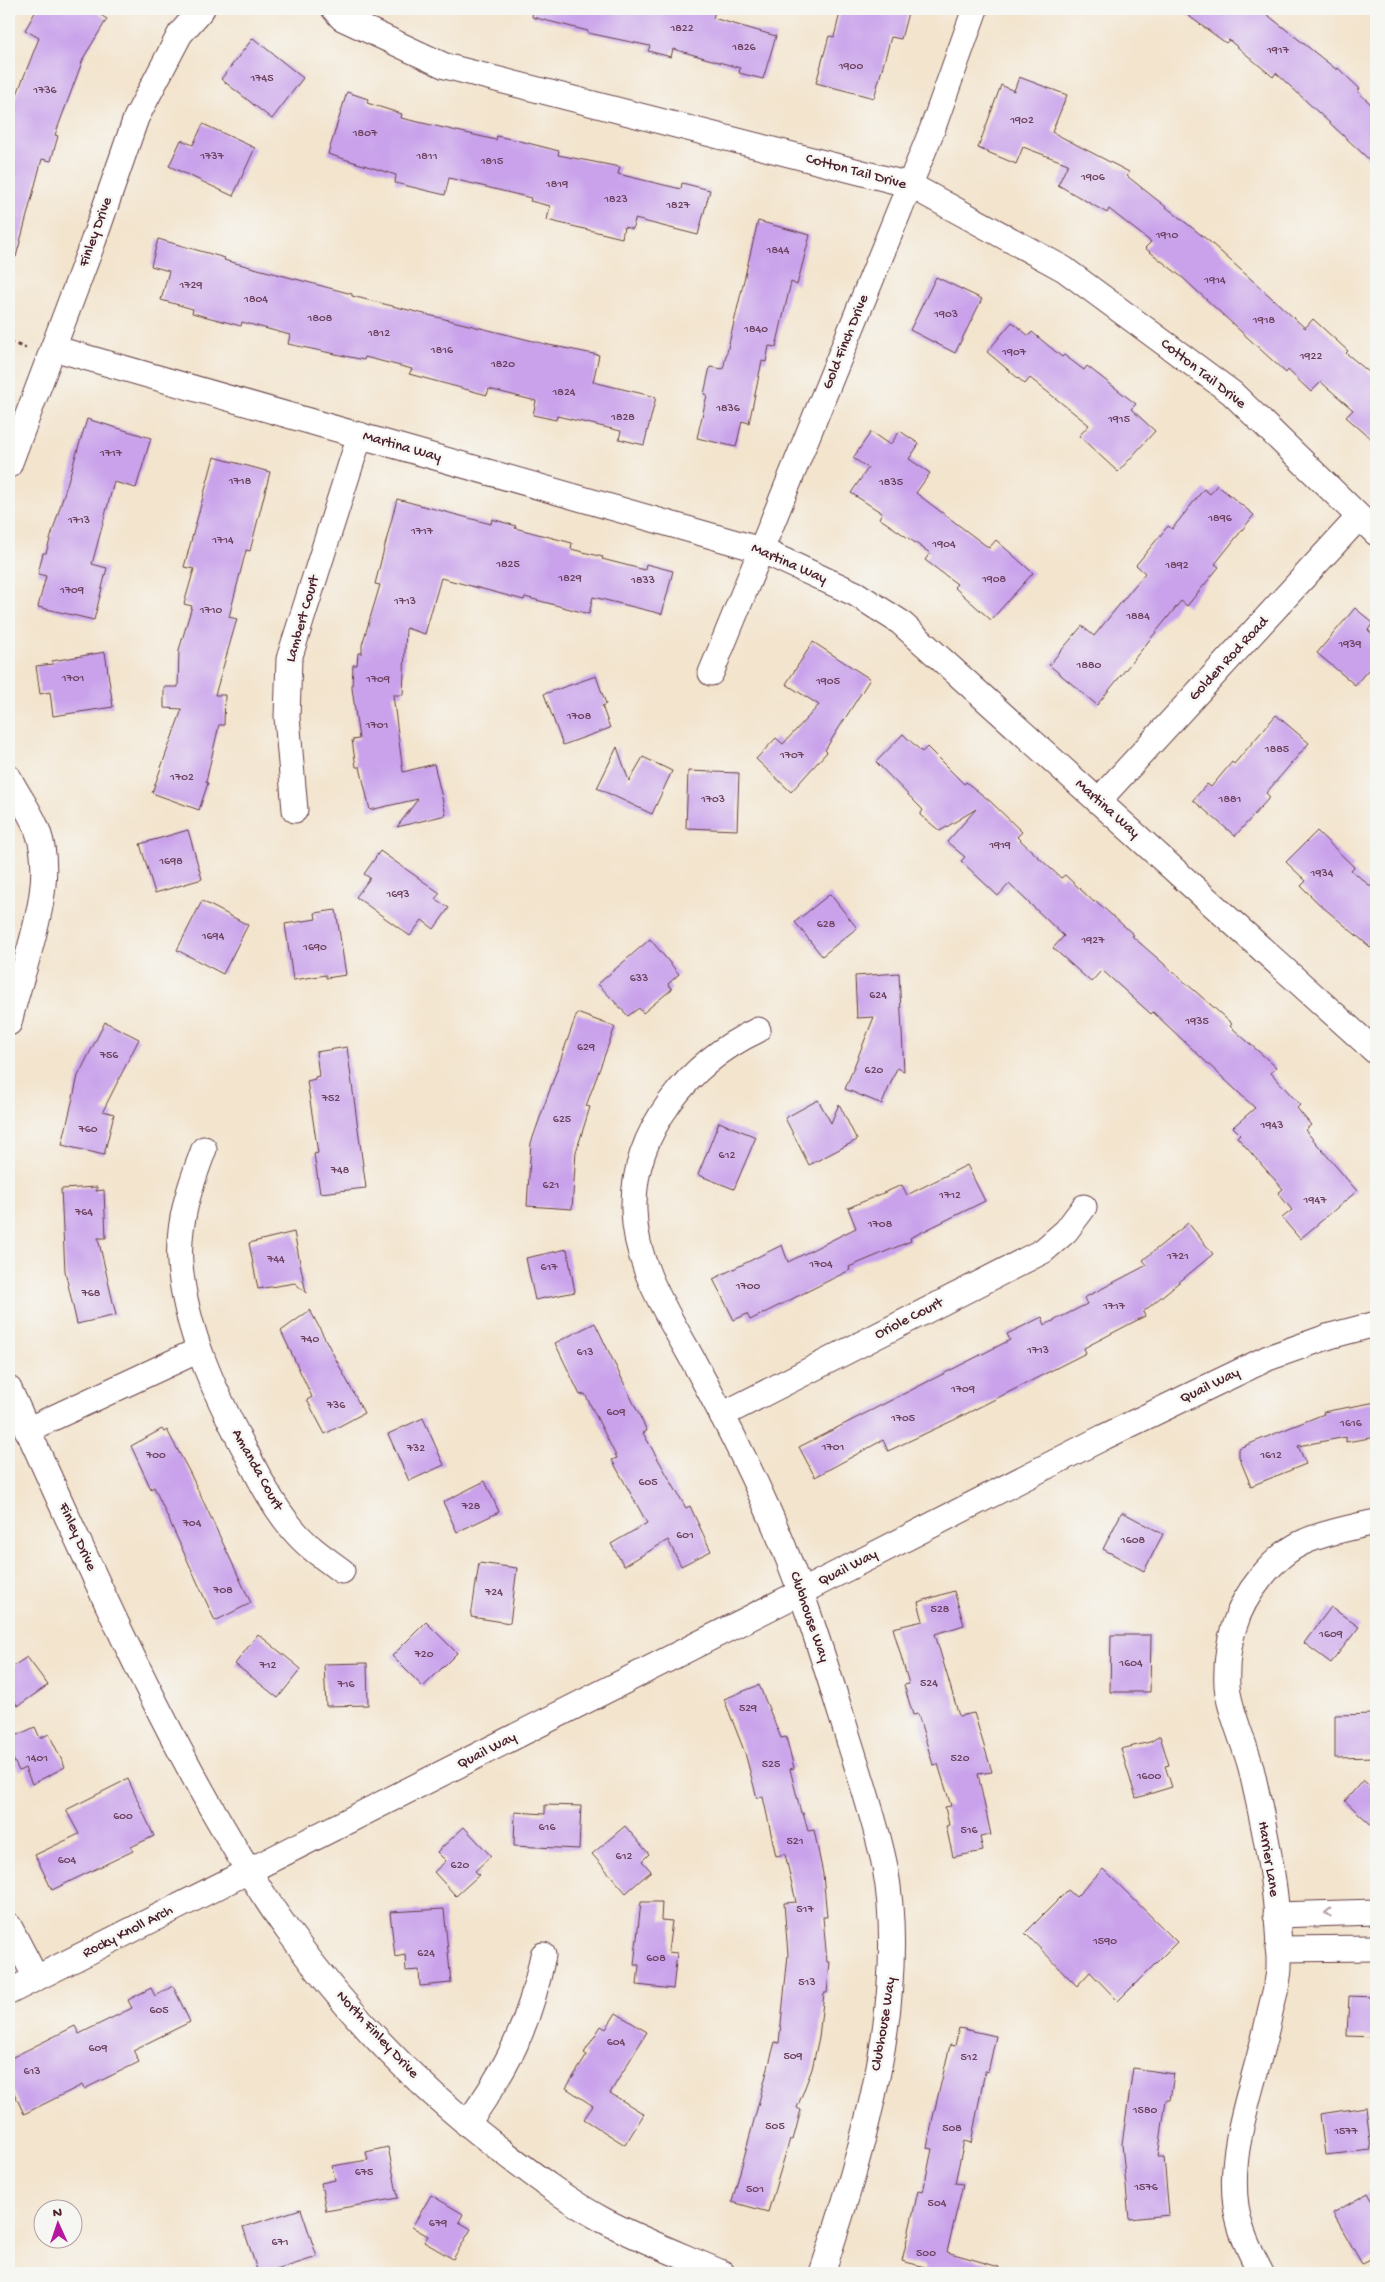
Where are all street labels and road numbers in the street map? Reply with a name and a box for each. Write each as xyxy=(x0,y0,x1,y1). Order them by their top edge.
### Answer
street label: Cotton Tail Drive xyxy=(804,150,909,194)
street label: Finley Drive xyxy=(75,195,117,270)
street label: Gold Finch Drive xyxy=(819,292,873,392)
street label: Cotton Tail Drive xyxy=(1157,335,1250,413)
street label: Martina Way xyxy=(361,427,444,467)
street label: Martina Way xyxy=(748,539,830,589)
street label: Lambert Court xyxy=(282,572,325,665)
street label: Golden Rod Road xyxy=(1185,612,1273,705)
street label: Martina Way xyxy=(1071,775,1144,843)
street label: Oriole Court xyxy=(872,1293,948,1344)
street label: Quail Way xyxy=(1177,1364,1243,1408)
street label: Amanda Court xyxy=(227,1426,288,1515)
street label: Finley Drive xyxy=(54,1499,100,1574)
street label: Quail Way xyxy=(815,1545,881,1591)
street label: Clubhouse Way xyxy=(785,1569,833,1665)
street label: Quail Way xyxy=(454,1728,520,1774)
street label: Harrier Lane xyxy=(1253,1820,1283,1898)
street label: Rocky Knoll Arch xyxy=(80,1902,176,1962)
street label: Clubhouse Way xyxy=(868,1975,900,2072)
street label: North Finley Drive xyxy=(332,1987,422,2083)

